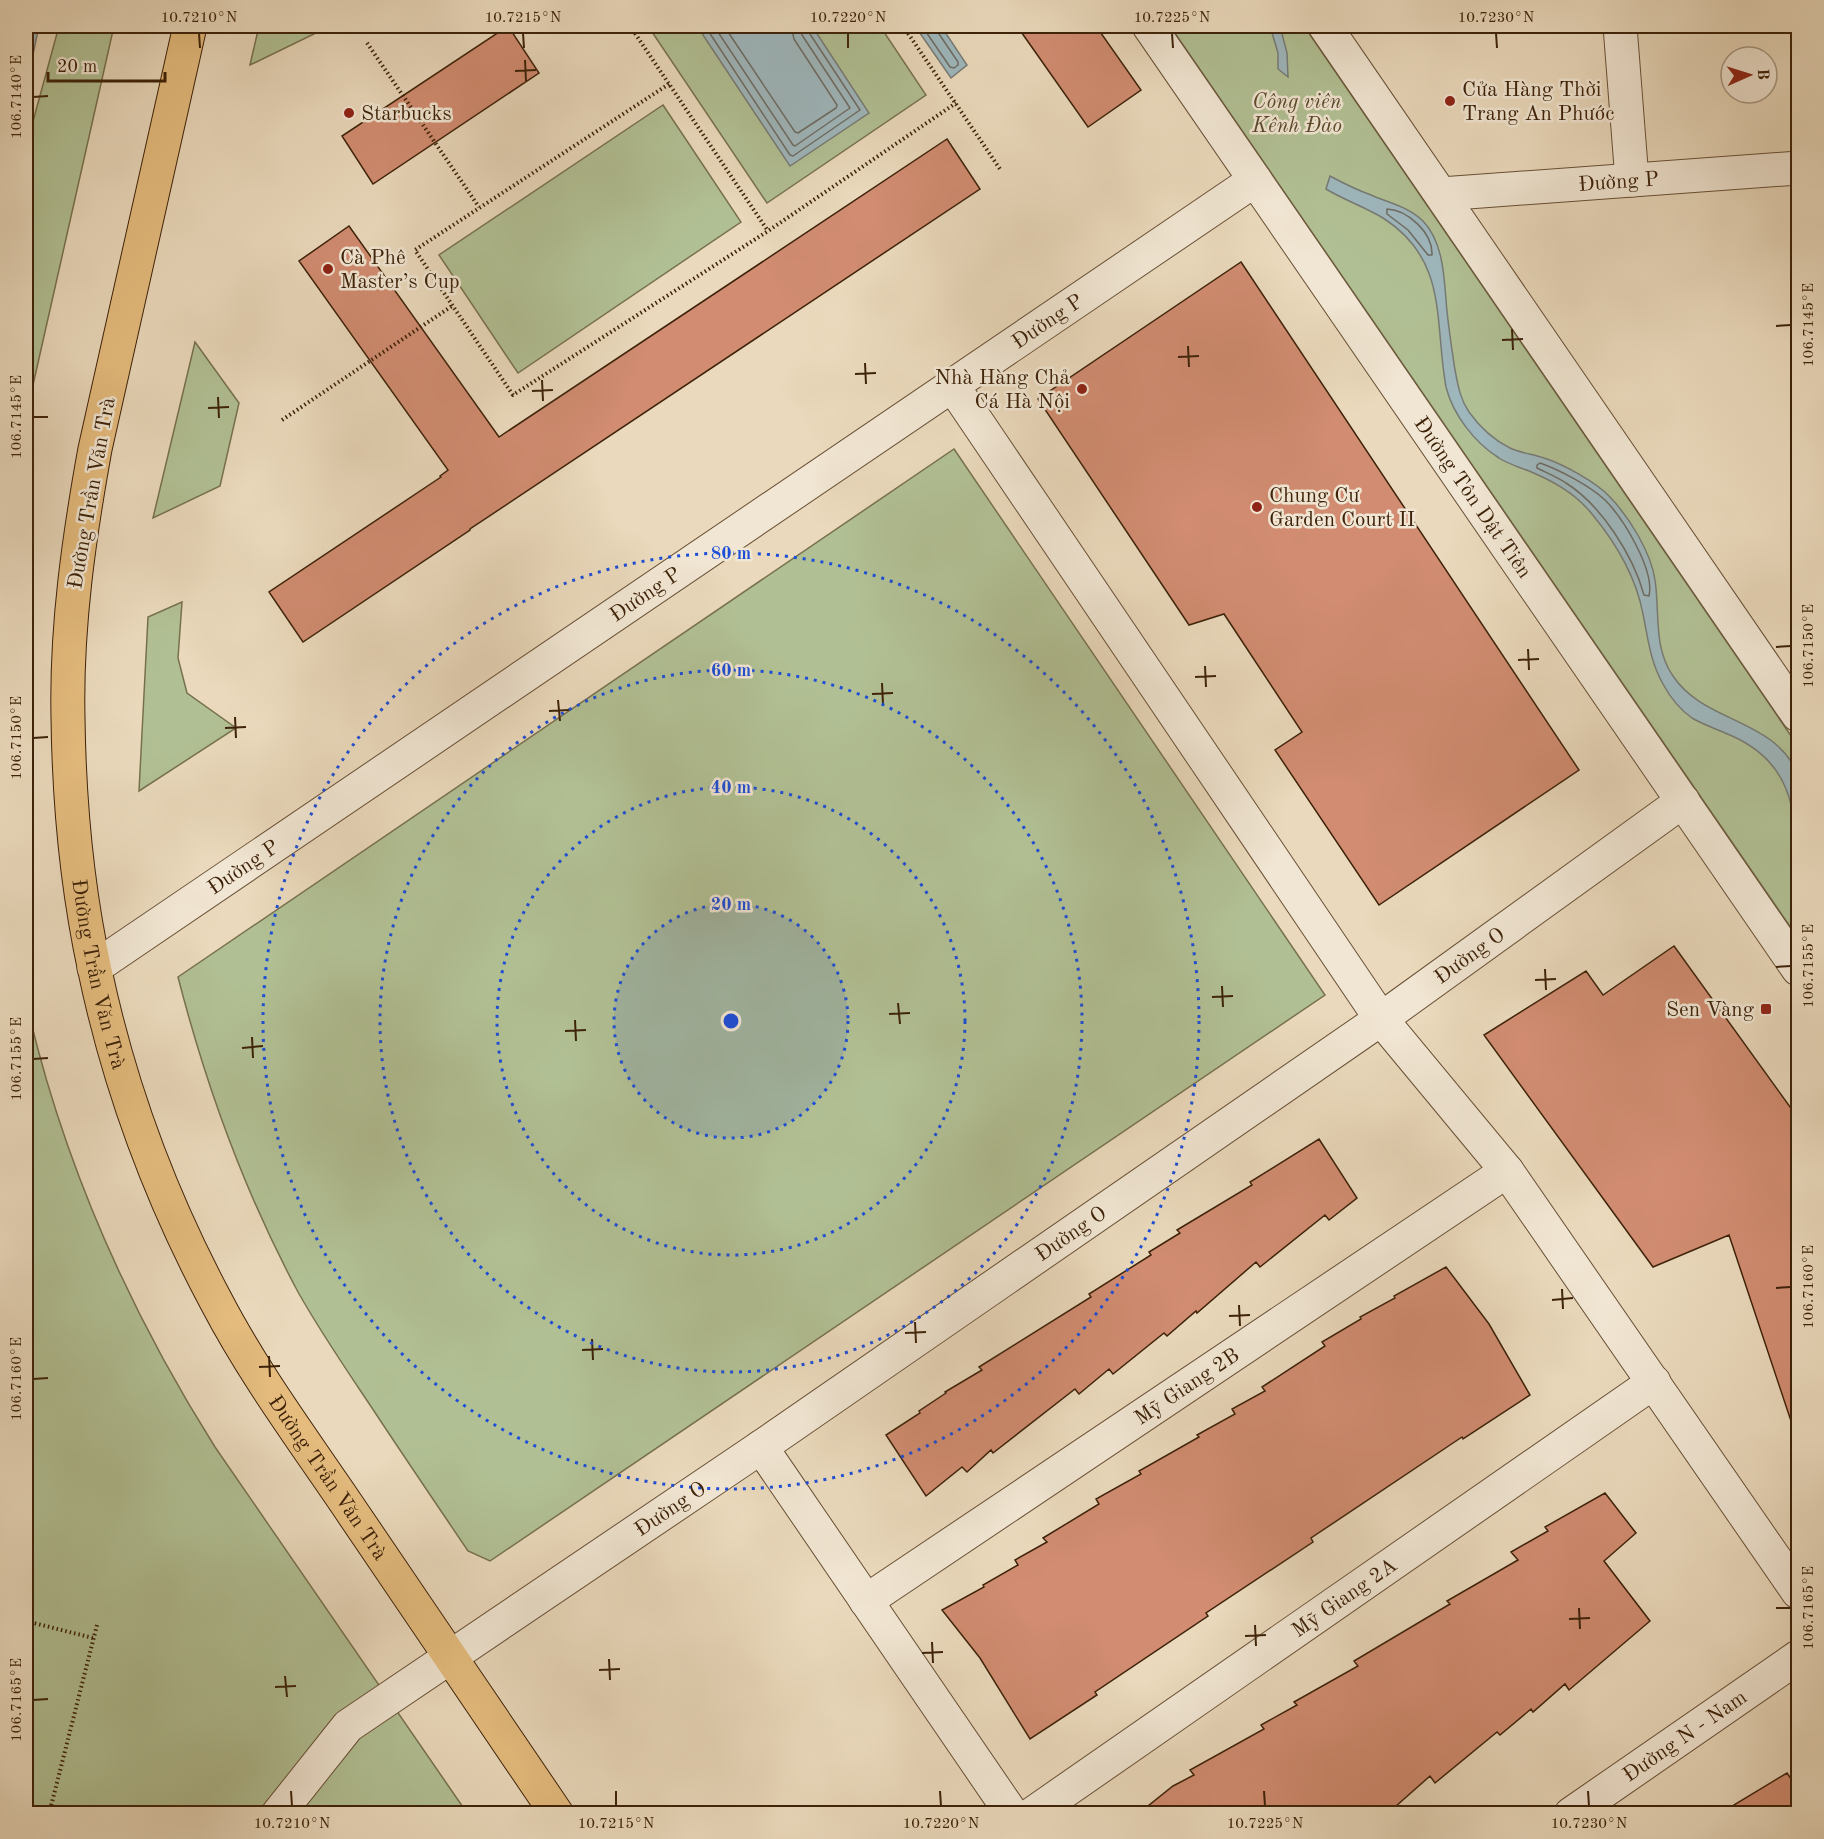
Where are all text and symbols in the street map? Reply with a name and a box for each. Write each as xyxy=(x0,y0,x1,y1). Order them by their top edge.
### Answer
text: 10.7210°N xyxy=(161,11,238,26)
text: 10.7215°N xyxy=(485,11,562,26)
text: 10.7220°N xyxy=(810,11,887,26)
text: 10.7225°N xyxy=(1134,11,1211,26)
text: 10.7230°N xyxy=(1458,11,1535,26)
scale bar xyxy=(48,45,165,83)
north arrow xyxy=(1719,45,1779,105)
text: 106.7140°E xyxy=(10,55,25,139)
text: 20 m xyxy=(57,58,97,76)
text: B xyxy=(1754,68,1770,80)
place label: Cửa Hàng Thời Trang An Phước xyxy=(1462,80,1614,125)
park label: Công viên Kênh Đào xyxy=(1251,92,1342,137)
marker: Cửa Hàng Thời Trang An Phước xyxy=(1443,94,1457,108)
place label: Starbucks xyxy=(361,104,452,125)
marker: Starbucks xyxy=(342,106,356,120)
street label: Đường P xyxy=(1578,169,1660,196)
place label: Cà Phê Master’s Cup xyxy=(340,248,460,293)
marker: Cà Phê Master’s Cup xyxy=(321,262,335,276)
text: 106.7145°E xyxy=(1802,283,1817,367)
street label: Đường P xyxy=(1009,291,1087,354)
place label: Nhà Hàng Chả Cá Hà Nội xyxy=(935,368,1070,413)
text: 106.7145°E xyxy=(10,375,25,459)
marker: Nhà Hàng Chả Cá Hà Nội xyxy=(1075,382,1089,396)
street label: Đường Trần Văn Trà xyxy=(63,396,120,591)
street label: Đường Tôn Dật Tiên xyxy=(1409,414,1535,583)
place label: Chung Cư Garden Court II xyxy=(1269,486,1415,531)
marker: Chung Cư Garden Court II xyxy=(1250,500,1264,514)
text: 80 m xyxy=(711,545,751,563)
street label: Đường P xyxy=(607,564,685,627)
text: 106.7150°E xyxy=(1802,604,1817,688)
text: 60 m xyxy=(711,662,751,680)
text: 106.7150°E xyxy=(10,696,25,780)
text: 40 m xyxy=(711,779,751,797)
street label: Đường P xyxy=(205,837,283,899)
street label: Đường Trần Văn Trà xyxy=(67,878,129,1072)
text: 20 m xyxy=(711,896,751,914)
street label: Đường O xyxy=(1431,924,1509,989)
text: 106.7155°E xyxy=(1802,924,1817,1008)
place label: Sen Vàng xyxy=(1666,1000,1755,1021)
marker: Sen Vàng xyxy=(1759,1002,1773,1016)
centre of rings xyxy=(721,1011,741,1031)
text: 106.7155°E xyxy=(10,1017,25,1101)
street label: Đường O xyxy=(1032,1203,1111,1266)
text: 106.7160°E xyxy=(1802,1245,1817,1329)
text: 106.7160°E xyxy=(10,1337,25,1421)
street label: Mỹ Giang 2B xyxy=(1131,1345,1244,1430)
street label: Đường Trần Văn Trà xyxy=(264,1392,390,1564)
street label: Đường O xyxy=(631,1478,710,1541)
street label: Mỹ Giang 2A xyxy=(1289,1555,1401,1642)
text: 106.7165°E xyxy=(1802,1566,1817,1650)
text: 106.7165°E xyxy=(10,1658,25,1742)
street label: Đường N - Nam xyxy=(1620,1687,1751,1787)
text: 10.7210°N xyxy=(254,1817,331,1832)
text: 10.7215°N xyxy=(578,1817,655,1832)
text: 10.7220°N xyxy=(903,1817,980,1832)
text: 10.7225°N xyxy=(1227,1817,1304,1832)
text: 10.7230°N xyxy=(1551,1817,1628,1832)

